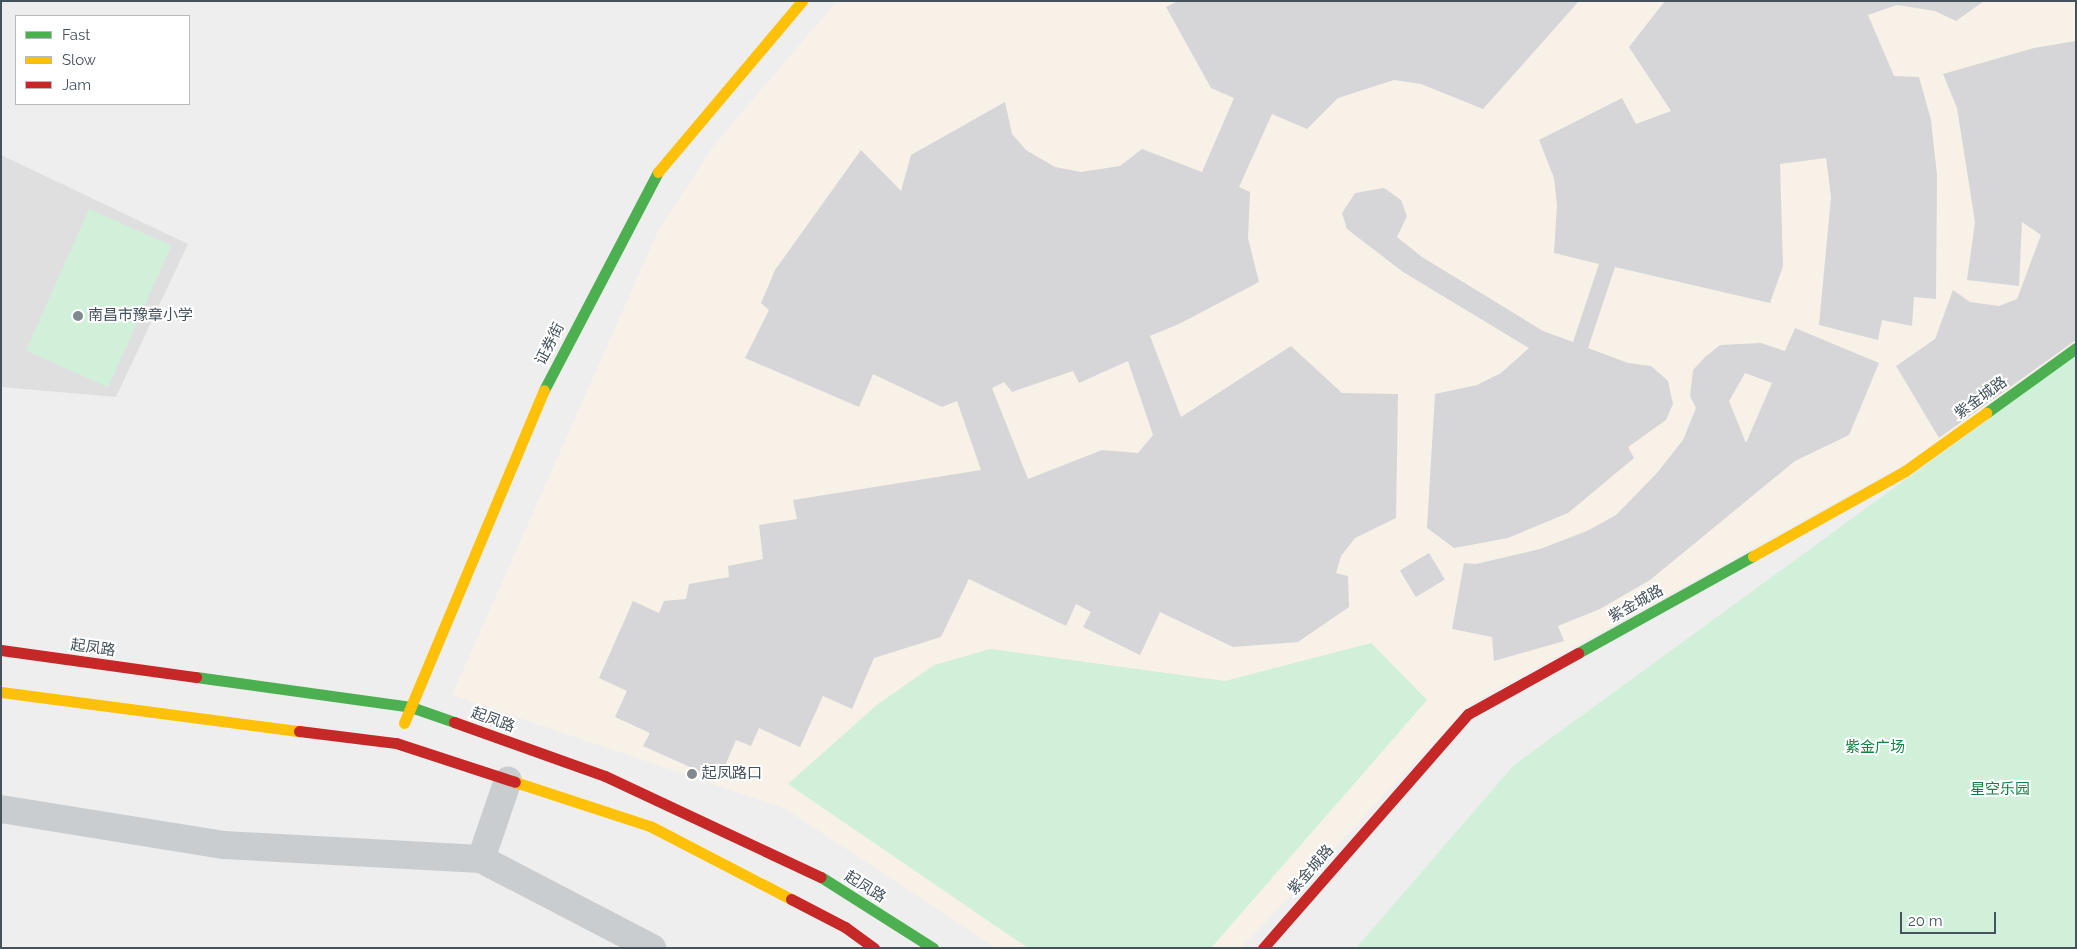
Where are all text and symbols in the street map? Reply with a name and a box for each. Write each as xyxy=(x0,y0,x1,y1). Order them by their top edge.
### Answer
legend xyxy=(15,15,190,105)
text: Fast xyxy=(62,26,90,44)
text: Slow xyxy=(62,51,96,69)
text: Jam xyxy=(62,76,91,94)
place label: 南昌市豫章小学 xyxy=(88,307,193,325)
marker: 南昌市豫章小学 xyxy=(72,310,84,322)
street label: 证券街 xyxy=(532,320,568,368)
street label: 紫金城路 xyxy=(1951,373,2011,423)
street label: 紫金城路 xyxy=(1605,582,1667,626)
street label: 起凤路 xyxy=(69,636,117,660)
street label: 起凤路 xyxy=(469,704,517,736)
park label: 紫金广场 xyxy=(1845,739,1905,757)
place label: 起凤路口 xyxy=(702,765,762,783)
marker: 起凤路口 xyxy=(686,768,698,780)
park label: 星空乐园 xyxy=(1970,781,2030,799)
street label: 紫金城路 xyxy=(1285,841,1337,899)
street label: 起凤路 xyxy=(841,867,889,907)
scale bar xyxy=(1902,902,1998,934)
text: 20 m xyxy=(1908,912,1943,930)

